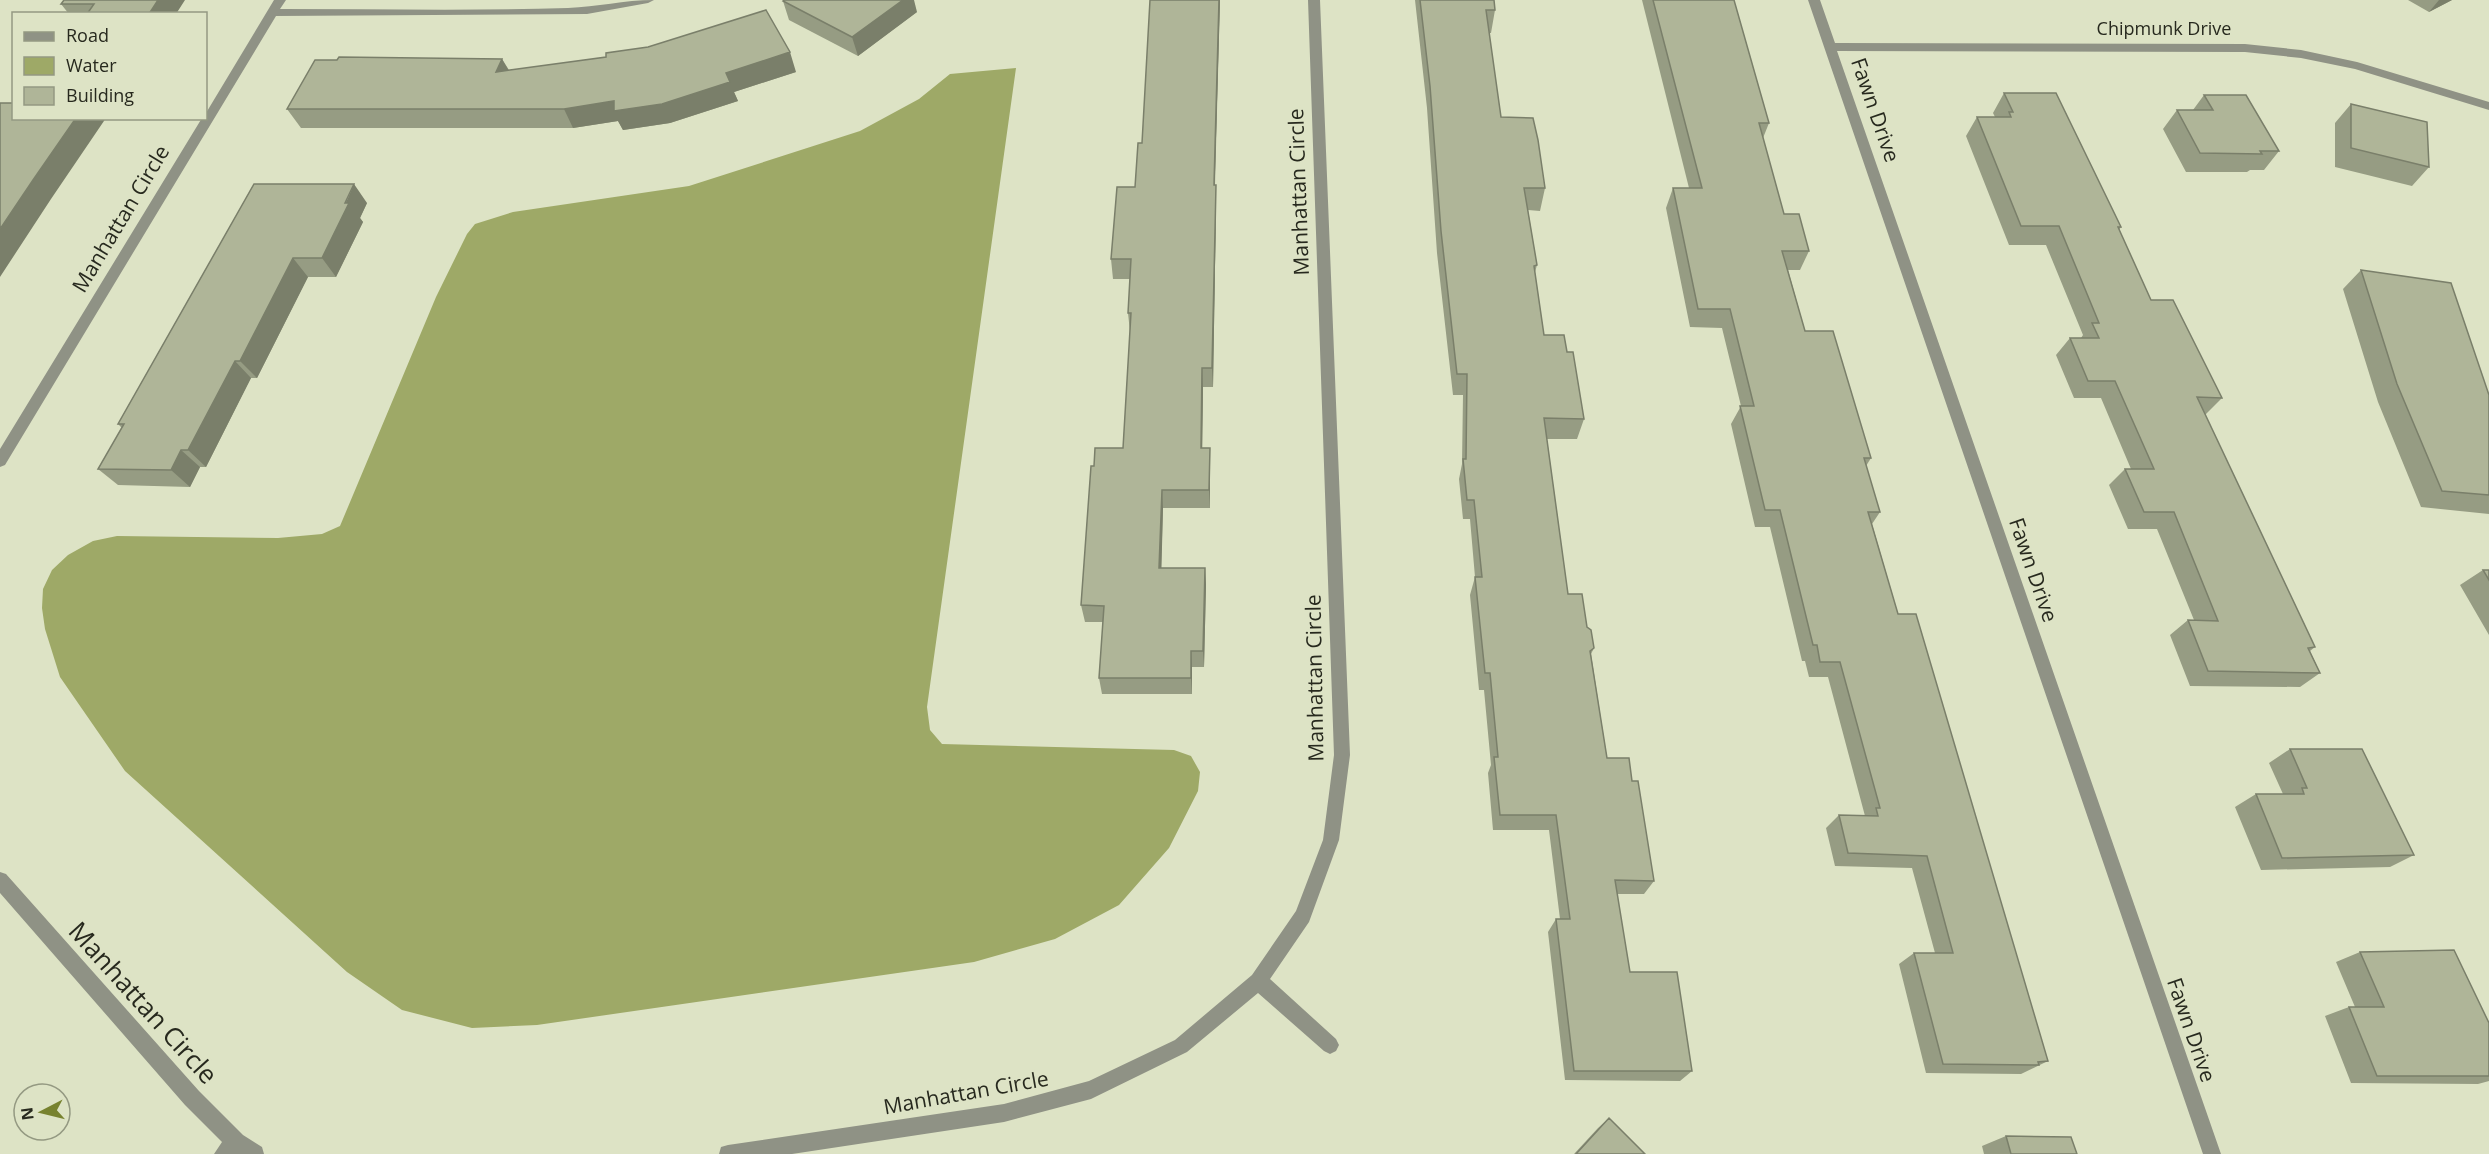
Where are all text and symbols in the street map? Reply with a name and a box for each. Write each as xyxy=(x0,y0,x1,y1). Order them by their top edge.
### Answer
legend xyxy=(12,12,207,120)
street label: Chipmunk Drive xyxy=(2097,16,2231,40)
text: Road xyxy=(66,23,109,47)
text: Water xyxy=(66,53,117,77)
street label: Fawn Drive xyxy=(1845,54,1907,166)
text: Building xyxy=(66,83,134,107)
street label: Manhattan Circle xyxy=(1281,108,1315,276)
street label: Manhattan Circle xyxy=(65,140,175,297)
street label: Fawn Drive xyxy=(2003,514,2065,626)
street label: Manhattan Circle xyxy=(1299,594,1329,762)
street label: Manhattan Circle xyxy=(61,913,226,1091)
street label: Fawn Drive xyxy=(2161,974,2223,1086)
street label: Manhattan Circle xyxy=(881,1064,1051,1120)
north arrow xyxy=(12,1082,72,1142)
text: N xyxy=(15,1106,39,1122)

